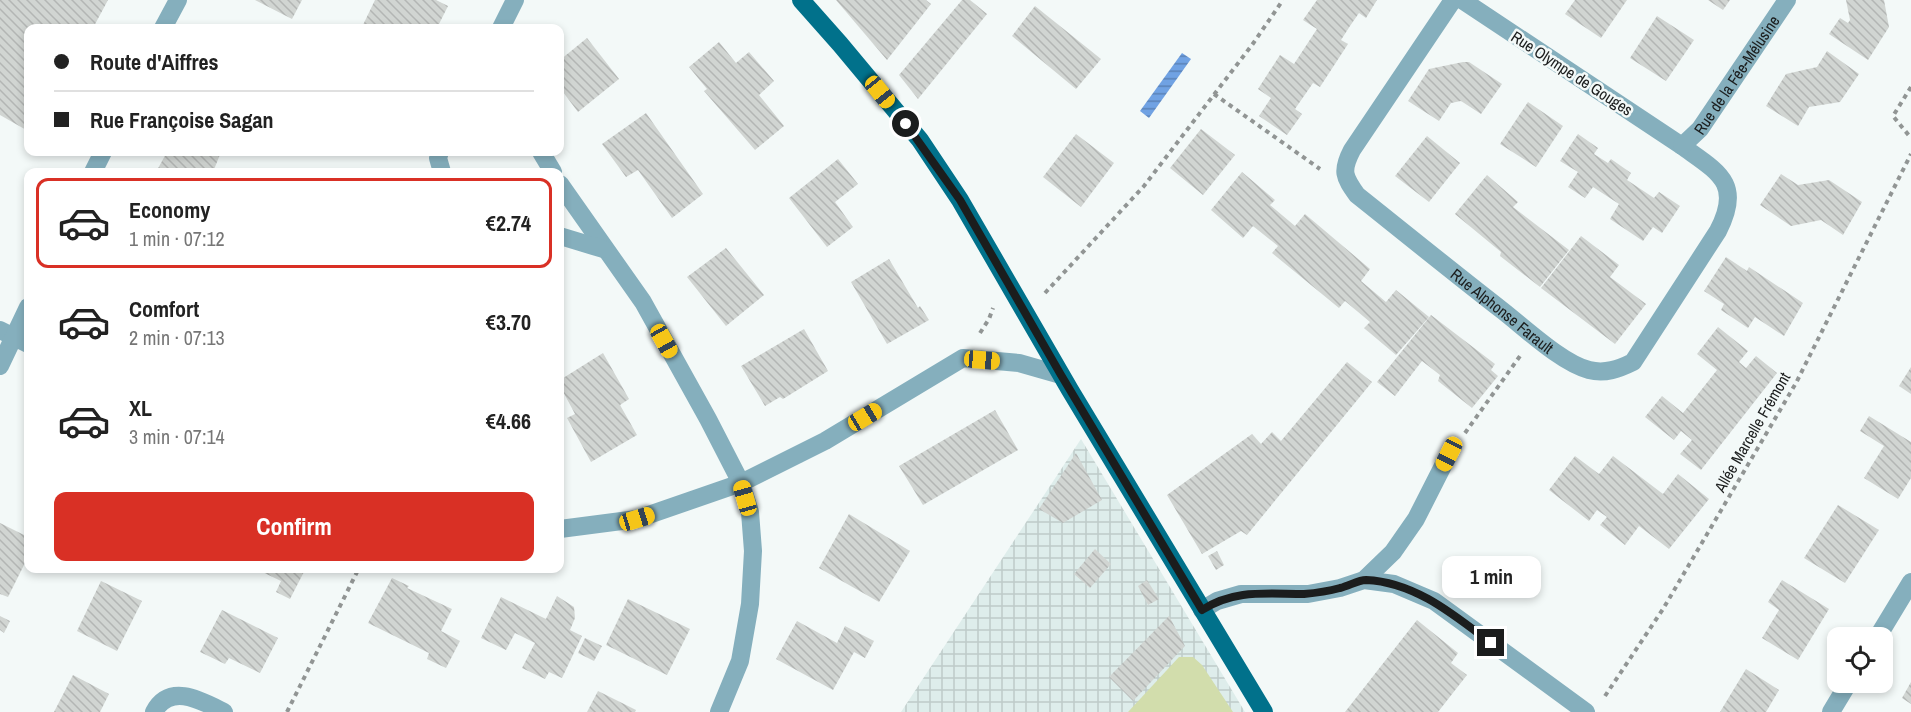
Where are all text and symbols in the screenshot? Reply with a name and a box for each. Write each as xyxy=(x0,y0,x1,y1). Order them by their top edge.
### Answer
street label: Rue de la Fée-Mélusine xyxy=(1688,11,1785,139)
street label: Rue Olympe de Gouges xyxy=(1507,25,1637,121)
text: Route d'Aiffres xyxy=(90,47,219,77)
car xyxy=(862,72,898,112)
text: Rue Françoise Sagan xyxy=(90,105,273,135)
route start xyxy=(892,110,919,137)
text: Economy xyxy=(129,195,210,225)
icon: car xyxy=(57,196,111,250)
text: €2.74 xyxy=(486,208,531,238)
text: 1 min · 07:12 xyxy=(129,225,225,252)
street label: Rue Alphonse Farault xyxy=(1446,263,1558,359)
text: Comfort xyxy=(129,294,199,324)
icon: car xyxy=(57,295,111,349)
text: €3.70 xyxy=(486,307,531,337)
car xyxy=(647,321,681,361)
text: 2 min · 07:13 xyxy=(129,324,225,351)
car xyxy=(963,349,1001,371)
street label: Allée Marcelle Frémont xyxy=(1708,368,1795,497)
text: XL xyxy=(129,393,152,423)
icon: car xyxy=(57,394,111,448)
car xyxy=(845,400,885,434)
text: €4.66 xyxy=(486,406,531,436)
text: 3 min · 07:14 xyxy=(129,423,225,450)
car xyxy=(1433,434,1465,474)
car xyxy=(731,478,759,518)
button: Confirm xyxy=(54,492,534,561)
car xyxy=(617,505,657,533)
callout: 1 min xyxy=(1442,556,1540,598)
text: 1 min xyxy=(1470,563,1513,590)
map controls xyxy=(1827,627,1893,693)
button: locate xyxy=(1827,627,1893,693)
route end xyxy=(1477,629,1504,656)

